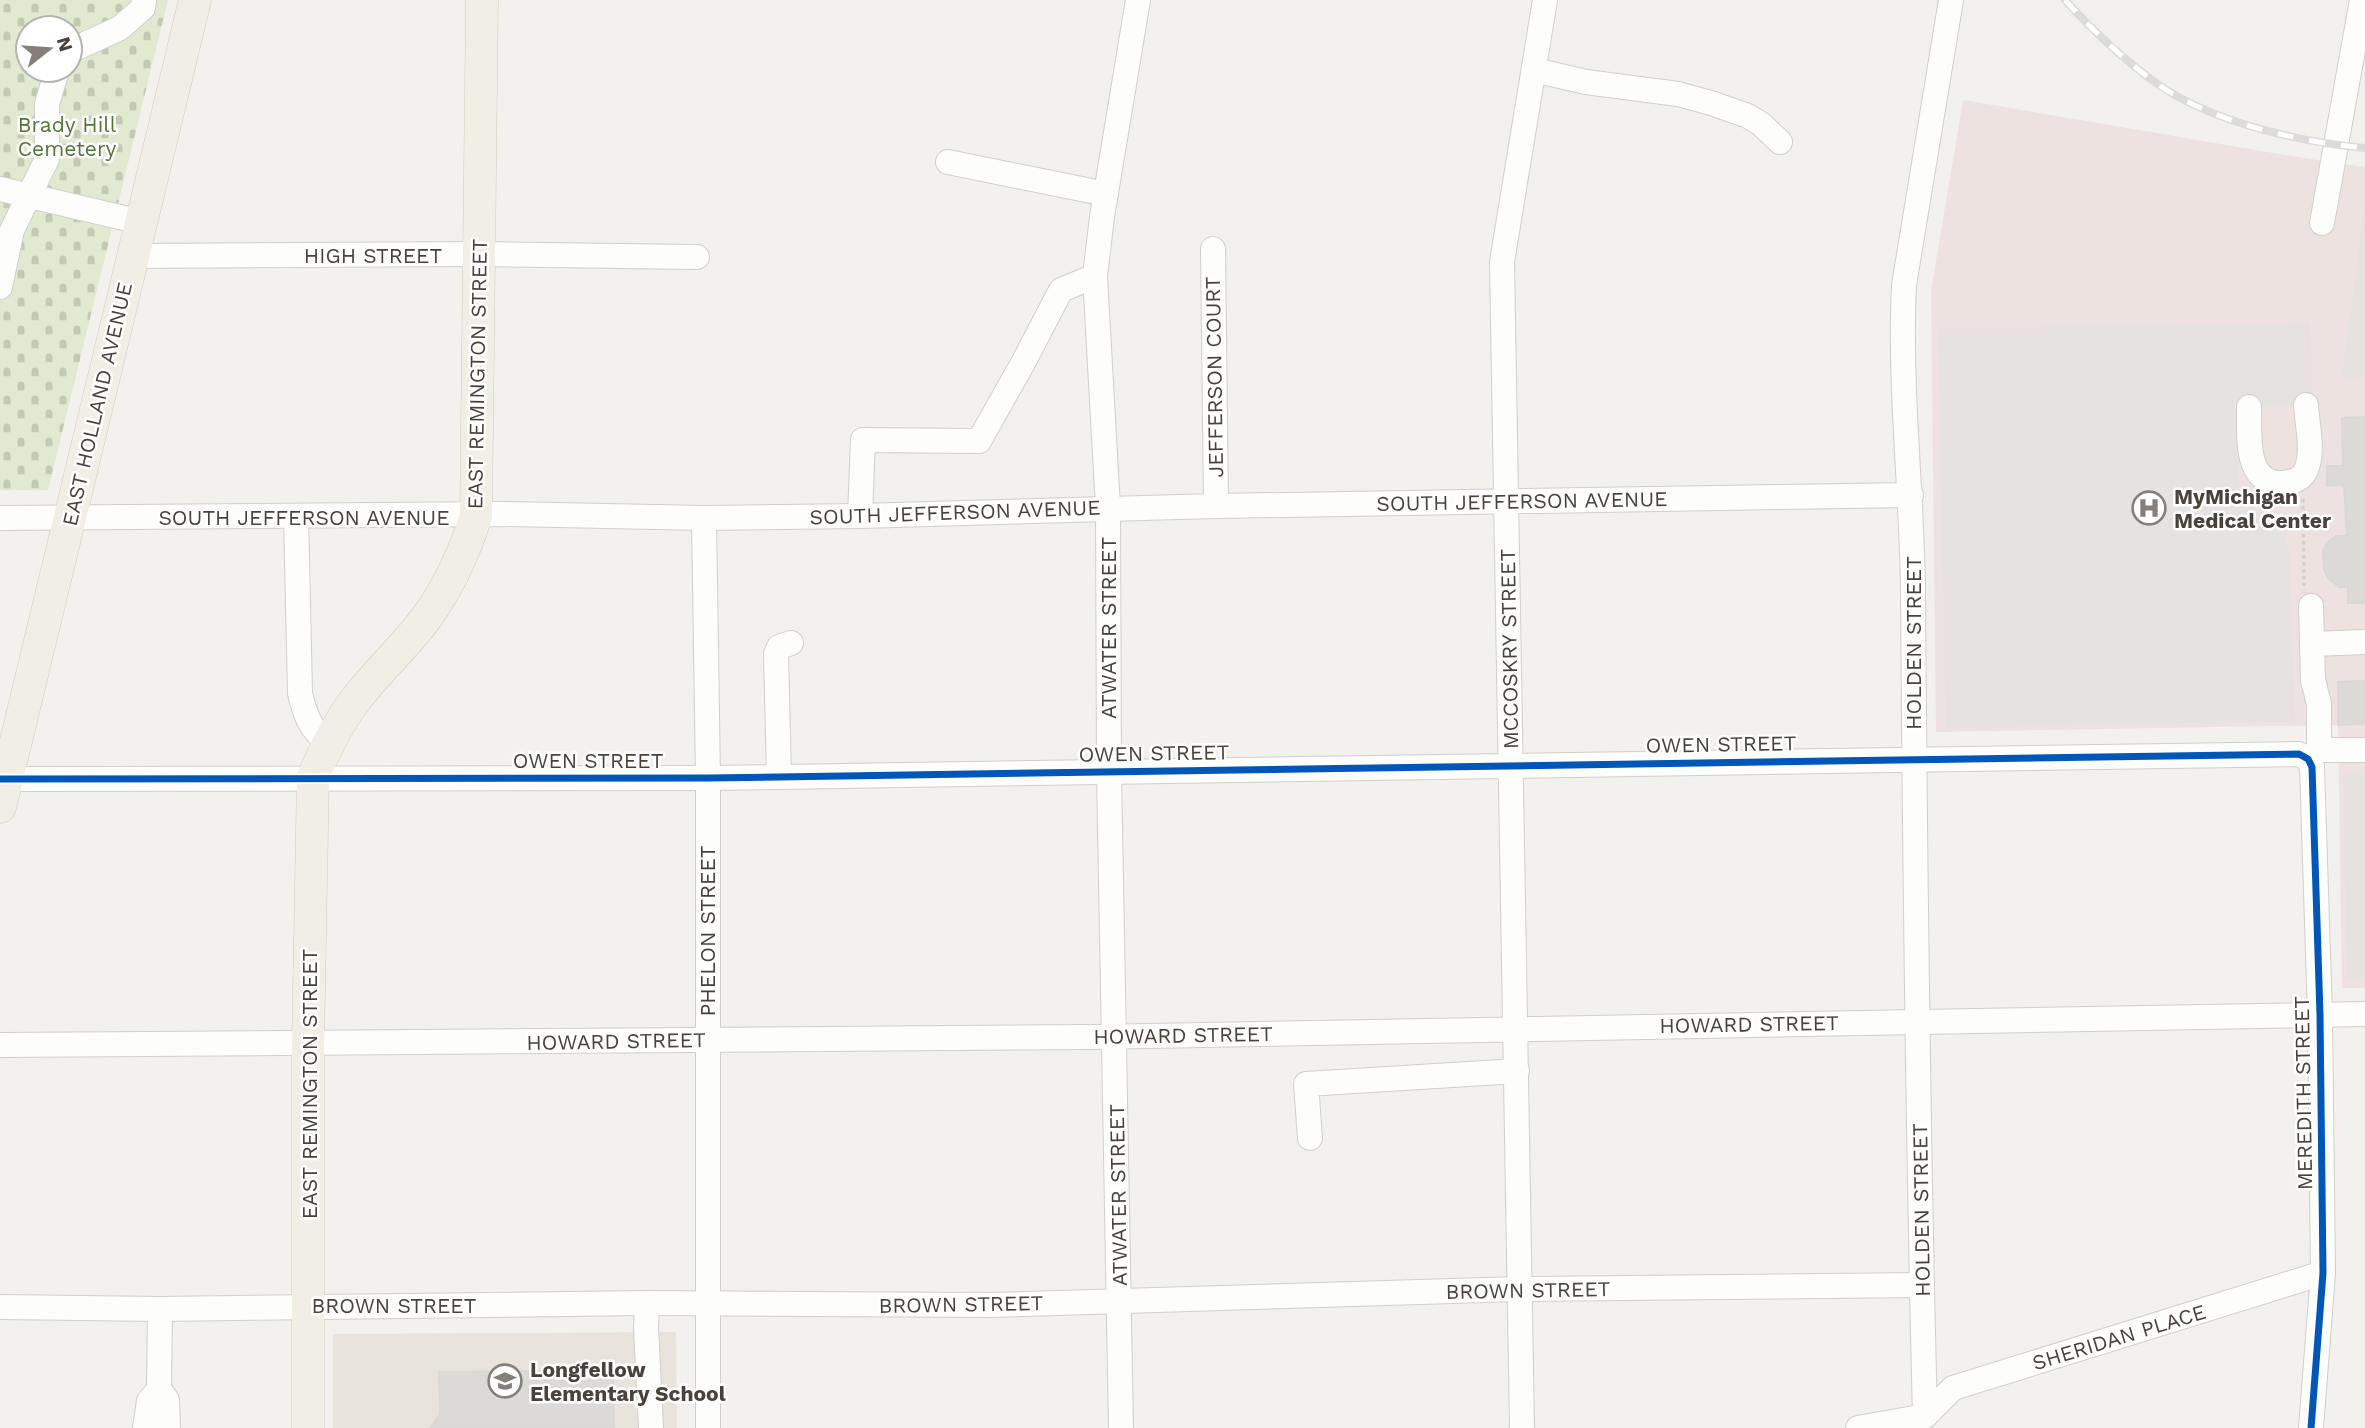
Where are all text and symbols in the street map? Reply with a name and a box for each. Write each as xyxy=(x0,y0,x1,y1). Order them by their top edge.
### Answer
north arrow xyxy=(14,14,84,84)
text: N xyxy=(52,34,78,54)
park label: Brady Hill Cemetery xyxy=(18,112,117,161)
street label: EAST REMINGTON STREET xyxy=(462,238,492,510)
street label: HIGH STREET xyxy=(304,243,442,268)
street label: JEFFERSON COURT xyxy=(1200,276,1228,478)
street label: EAST HOLLAND AVENUE xyxy=(57,280,137,528)
place label: MyMichigan Medical Center xyxy=(2174,484,2331,533)
street label: SOUTH JEFFERSON AVENUE xyxy=(1376,486,1668,516)
hospital icon: MyMichigan Medical Center xyxy=(2130,489,2168,527)
street label: SOUTH JEFFERSON AVENUE xyxy=(809,494,1101,530)
street label: SOUTH JEFFERSON AVENUE xyxy=(158,505,450,530)
street label: ATWATER STREET xyxy=(1096,537,1121,719)
street label: MCCOSKRY STREET xyxy=(1495,548,1523,749)
street label: HOLDEN STREET xyxy=(1901,556,1926,730)
street label: OWEN STREET xyxy=(1645,730,1797,758)
street label: OWEN STREET xyxy=(1078,739,1230,767)
street label: OWEN STREET xyxy=(513,748,664,773)
street label: PHELON STREET xyxy=(695,845,720,1016)
street label: EAST REMINGTON STREET xyxy=(297,948,322,1219)
street label: MEREDITH STREET xyxy=(2289,995,2317,1190)
street label: HOWARD STREET xyxy=(1659,1010,1839,1038)
street label: HOWARD STREET xyxy=(1093,1021,1273,1049)
street label: HOWARD STREET xyxy=(526,1027,706,1055)
street label: ATWATER STREET xyxy=(1104,1103,1132,1286)
street label: HOLDEN STREET xyxy=(1907,1123,1935,1297)
street label: BROWN STREET xyxy=(1445,1276,1611,1304)
street label: BROWN STREET xyxy=(878,1290,1044,1318)
street label: BROWN STREET xyxy=(312,1293,477,1318)
street label: SHERIDAN PLACE xyxy=(2029,1299,2209,1375)
place label: Longfellow Elementary School xyxy=(530,1357,726,1406)
school or university icon: Longfellow Elementary School xyxy=(486,1362,524,1400)

